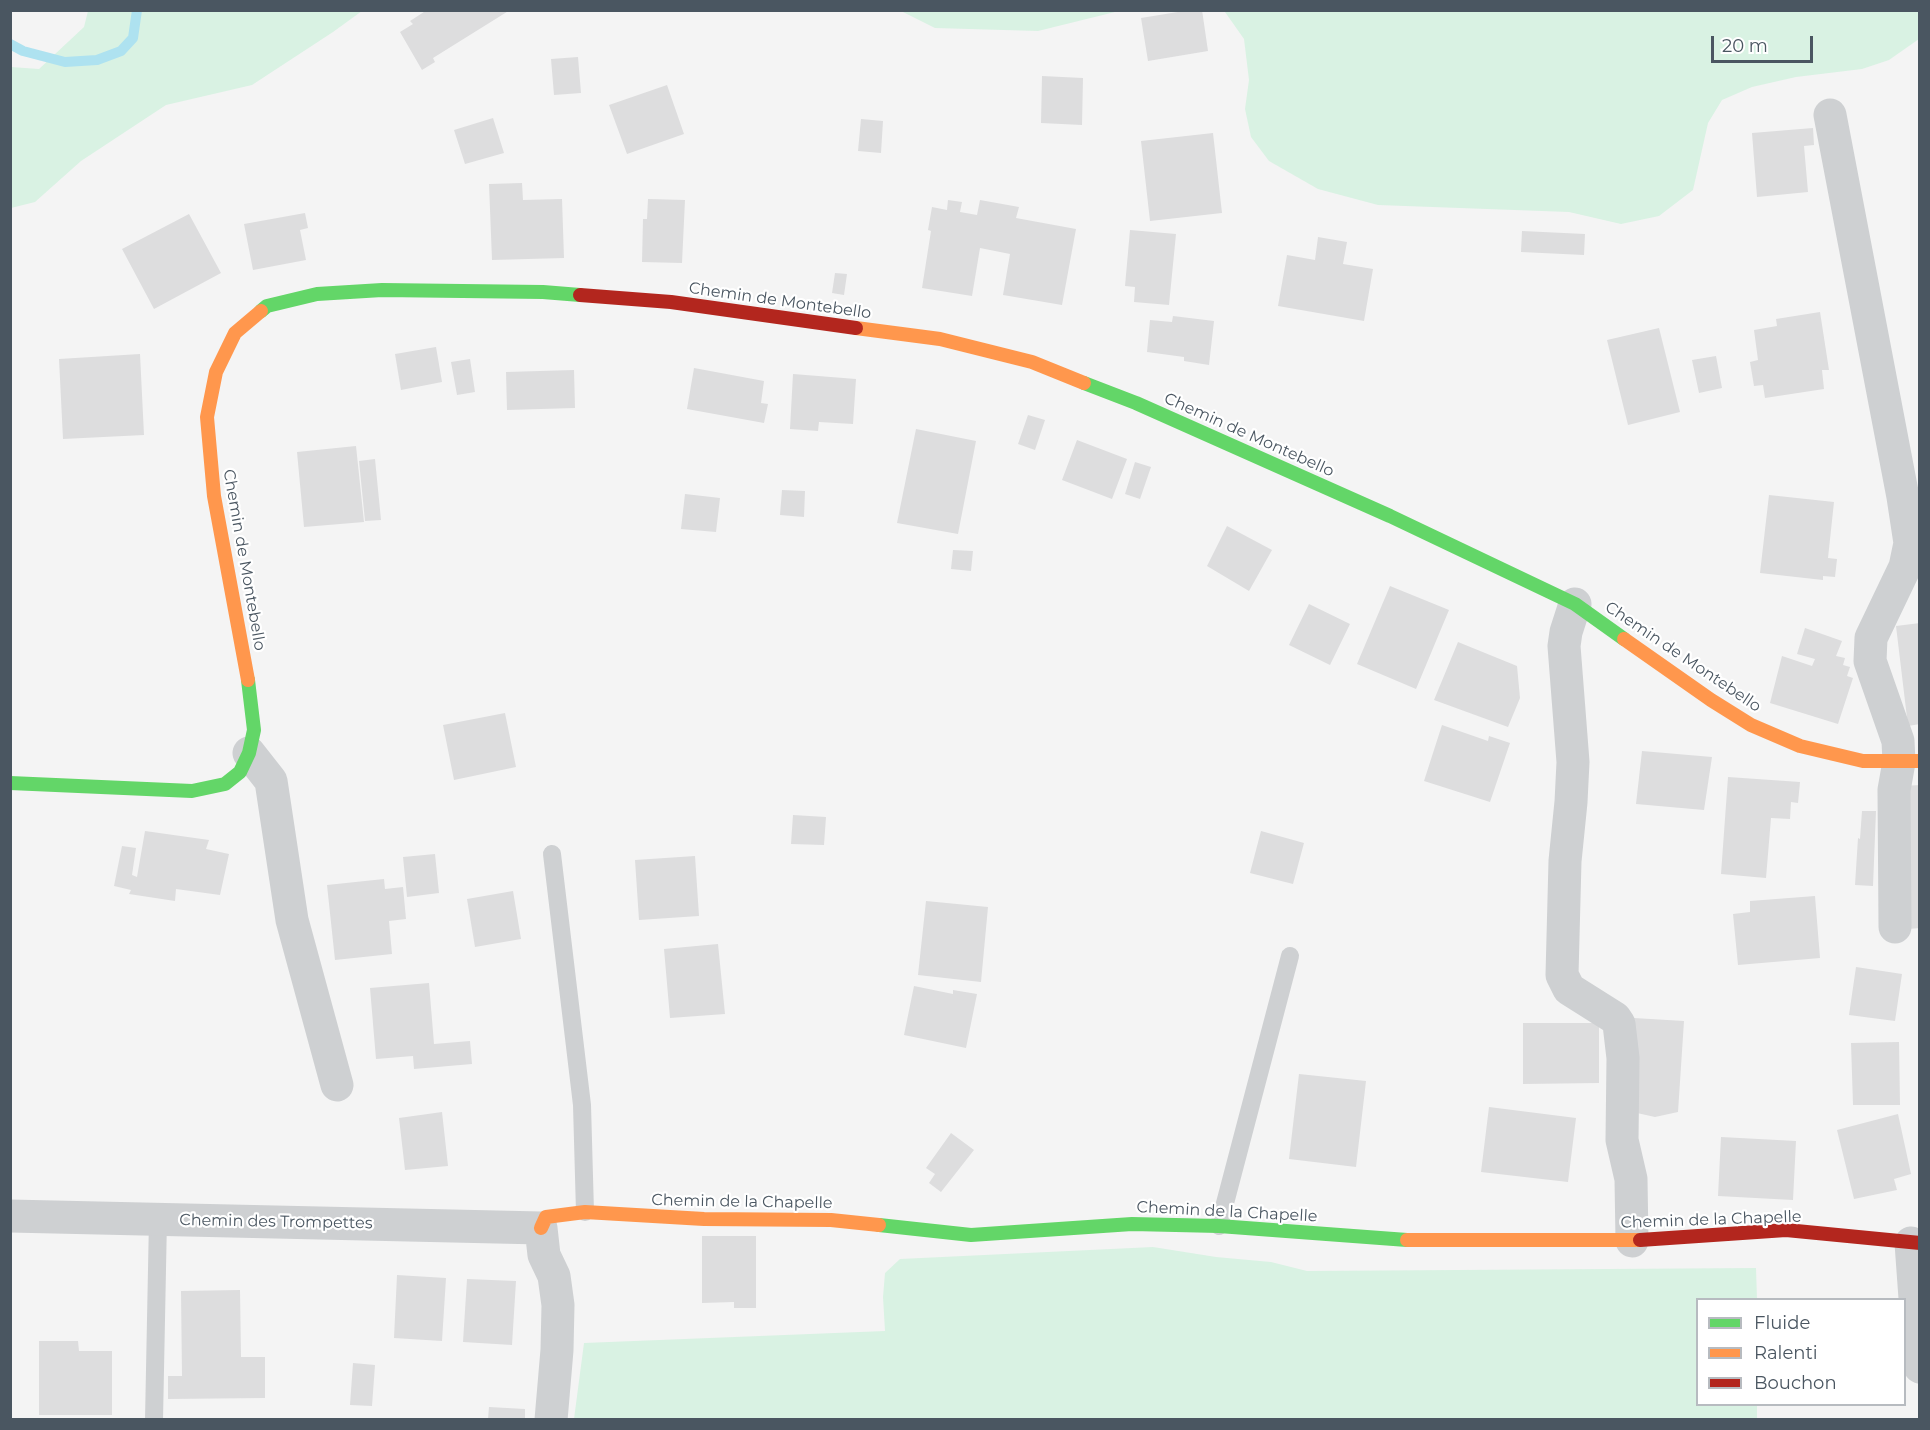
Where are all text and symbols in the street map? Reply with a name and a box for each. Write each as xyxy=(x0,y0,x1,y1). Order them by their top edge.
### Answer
scale bar xyxy=(1714,24,1816,62)
text: 20 m xyxy=(1722,35,1768,57)
street label: Chemin de Montebello xyxy=(688,279,872,323)
street label: Chemin de Montebello xyxy=(1161,389,1337,481)
street label: Chemin de Montebello xyxy=(219,468,269,652)
street label: Chemin de Montebello xyxy=(1601,598,1765,716)
street label: Chemin de la Chapelle xyxy=(651,1191,833,1213)
street label: Chemin de la Chapelle xyxy=(1136,1198,1318,1226)
street label: Chemin de la Chapelle xyxy=(1620,1207,1802,1233)
street label: Chemin des Trompettes xyxy=(179,1211,373,1233)
legend xyxy=(1696,1298,1906,1406)
text: Fluide xyxy=(1754,1312,1810,1334)
text: Ralenti xyxy=(1754,1342,1818,1364)
text: Bouchon xyxy=(1754,1372,1837,1394)

